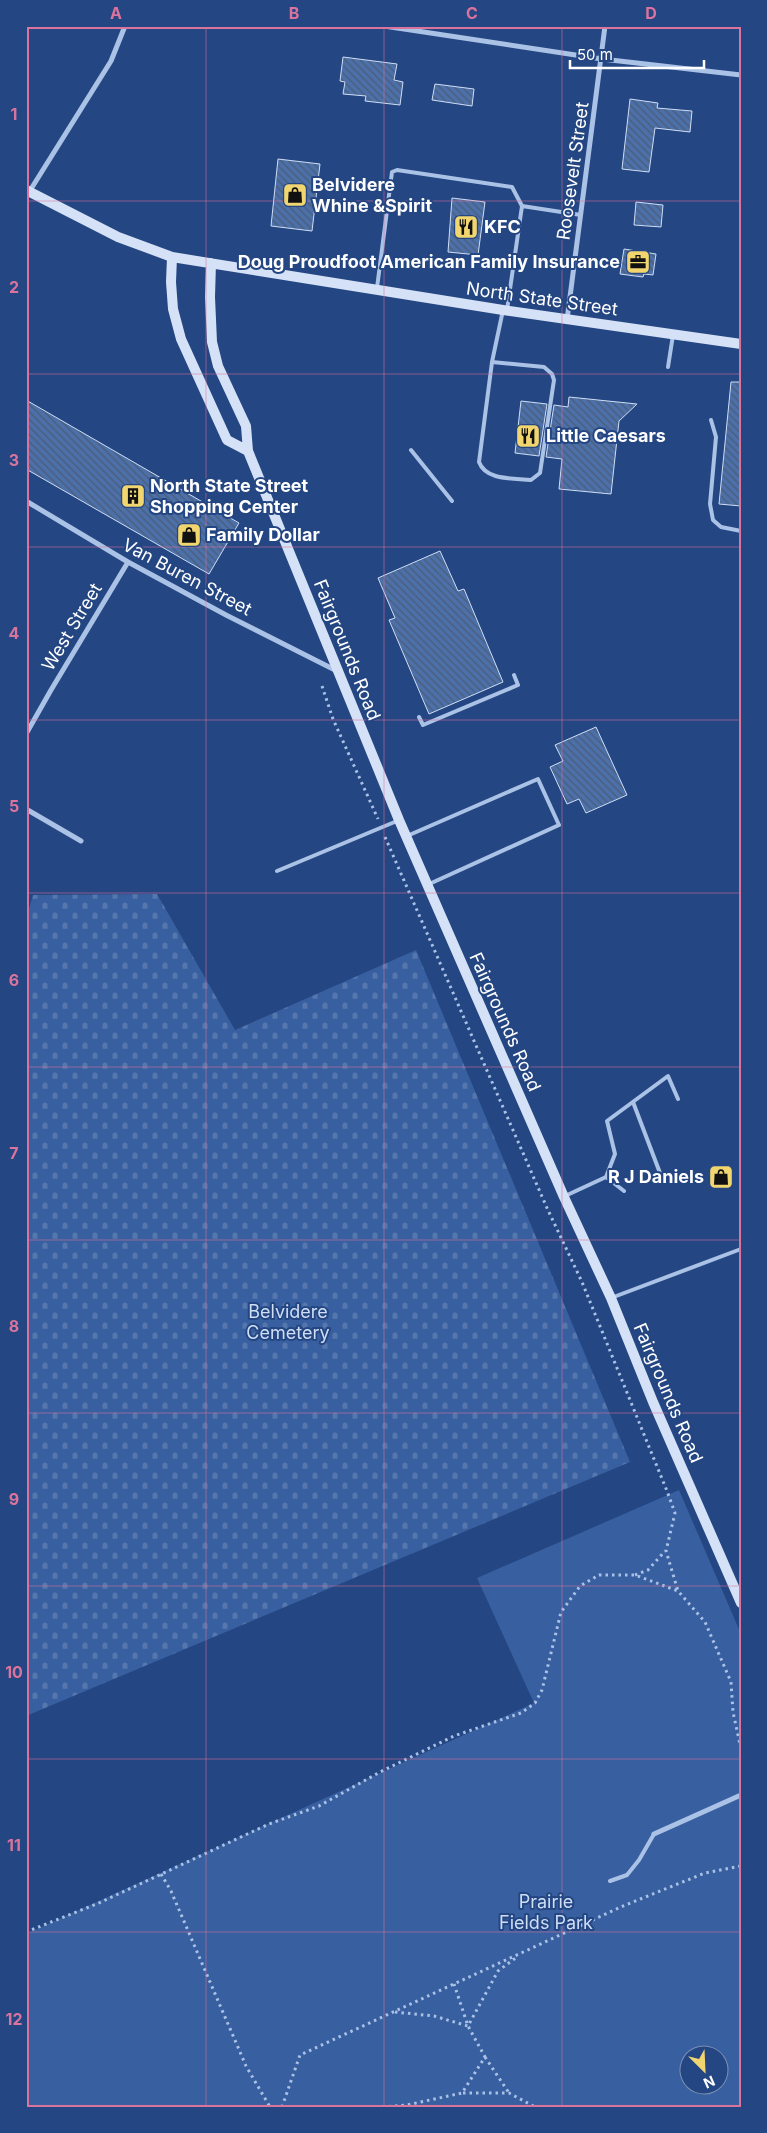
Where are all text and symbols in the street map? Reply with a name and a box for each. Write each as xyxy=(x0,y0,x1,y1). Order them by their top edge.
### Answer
text: A xyxy=(110,3,122,23)
text: B xyxy=(289,3,299,23)
text: C xyxy=(466,3,478,23)
text: D xyxy=(645,3,657,23)
scale bar xyxy=(570,38,703,70)
text: 50 m xyxy=(577,45,613,64)
street label: Roosevelt Street xyxy=(552,100,593,241)
text: 1 xyxy=(11,104,17,124)
place label: Belvidere Whine &Spirit xyxy=(312,174,432,216)
shop icon: Belvidere Whine &Spirit xyxy=(282,182,308,208)
restaurant icon: KFC xyxy=(453,214,479,240)
place label: KFC xyxy=(484,216,521,237)
office icon: Doug Proudfoot American Family Insurance xyxy=(625,249,651,275)
place label: Doug Proudfoot American Family Insurance xyxy=(238,251,620,272)
text: 2 xyxy=(9,277,19,297)
street label: North State Street xyxy=(465,277,619,320)
restaurant icon: Little Caesars xyxy=(515,423,541,449)
place label: Little Caesars xyxy=(546,425,666,446)
text: 3 xyxy=(9,450,19,470)
place label: North State Street Shopping Center xyxy=(150,475,309,517)
building icon: North State Street Shopping Center xyxy=(120,483,146,509)
shop icon: Family Dollar xyxy=(176,522,202,548)
place label: Family Dollar xyxy=(206,524,320,545)
street label: Van Buren Street xyxy=(119,534,255,619)
street label: Fairgrounds Road xyxy=(310,576,385,723)
street label: West Street xyxy=(37,579,106,674)
text: 4 xyxy=(9,623,20,643)
text: 5 xyxy=(9,796,19,816)
street label: Fairgrounds Road xyxy=(465,949,546,1094)
text: 6 xyxy=(9,970,19,990)
text: 7 xyxy=(9,1143,19,1163)
shop icon: R J Daniels xyxy=(708,1164,734,1190)
place label: R J Daniels xyxy=(608,1166,704,1187)
park label: Belvidere Cemetery xyxy=(246,1301,330,1343)
text: 8 xyxy=(9,1316,19,1336)
street label: Fairgrounds Road xyxy=(630,1320,707,1466)
text: 9 xyxy=(9,1489,19,1509)
text: 10 xyxy=(5,1662,23,1682)
text: 11 xyxy=(7,1835,21,1855)
park label: Prairie Fields Park xyxy=(499,1891,593,1933)
text: 12 xyxy=(6,2009,22,2029)
north arrow xyxy=(680,2046,730,2096)
text: N xyxy=(701,2072,718,2092)

